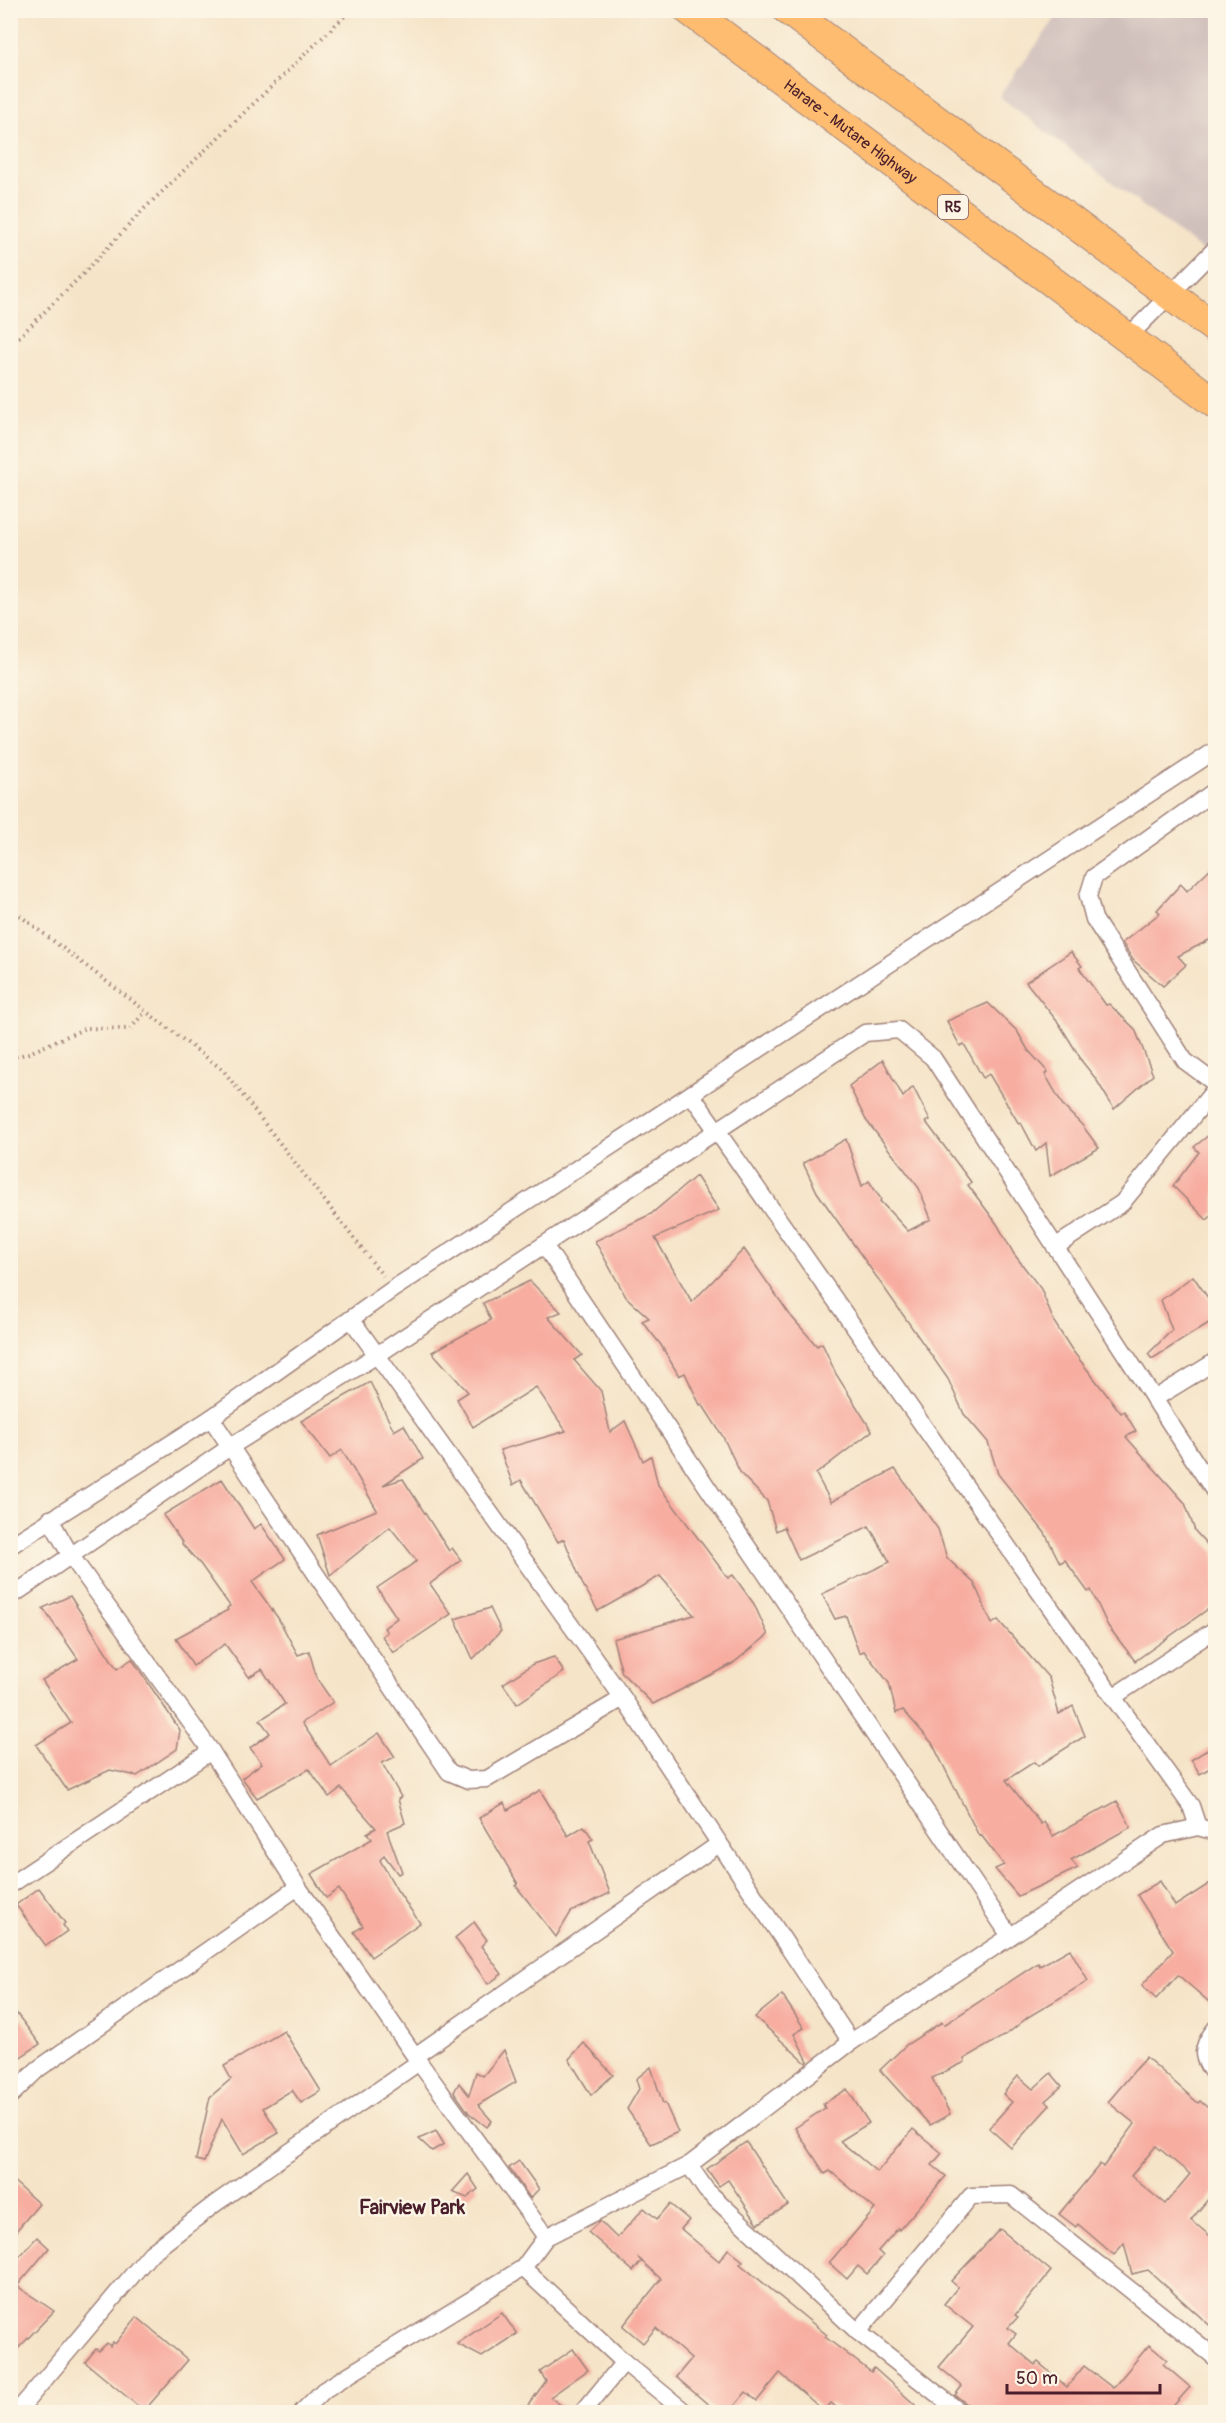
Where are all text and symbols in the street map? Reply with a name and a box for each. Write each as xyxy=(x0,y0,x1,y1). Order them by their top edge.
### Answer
street label: Harare - Mutare Highway xyxy=(779,75,921,188)
road number: R5 xyxy=(938,195,968,219)
district label: Fairview Park xyxy=(359,2195,466,2220)
scale bar xyxy=(1007,2357,1160,2395)
text: 50 m xyxy=(1016,2367,1058,2390)

